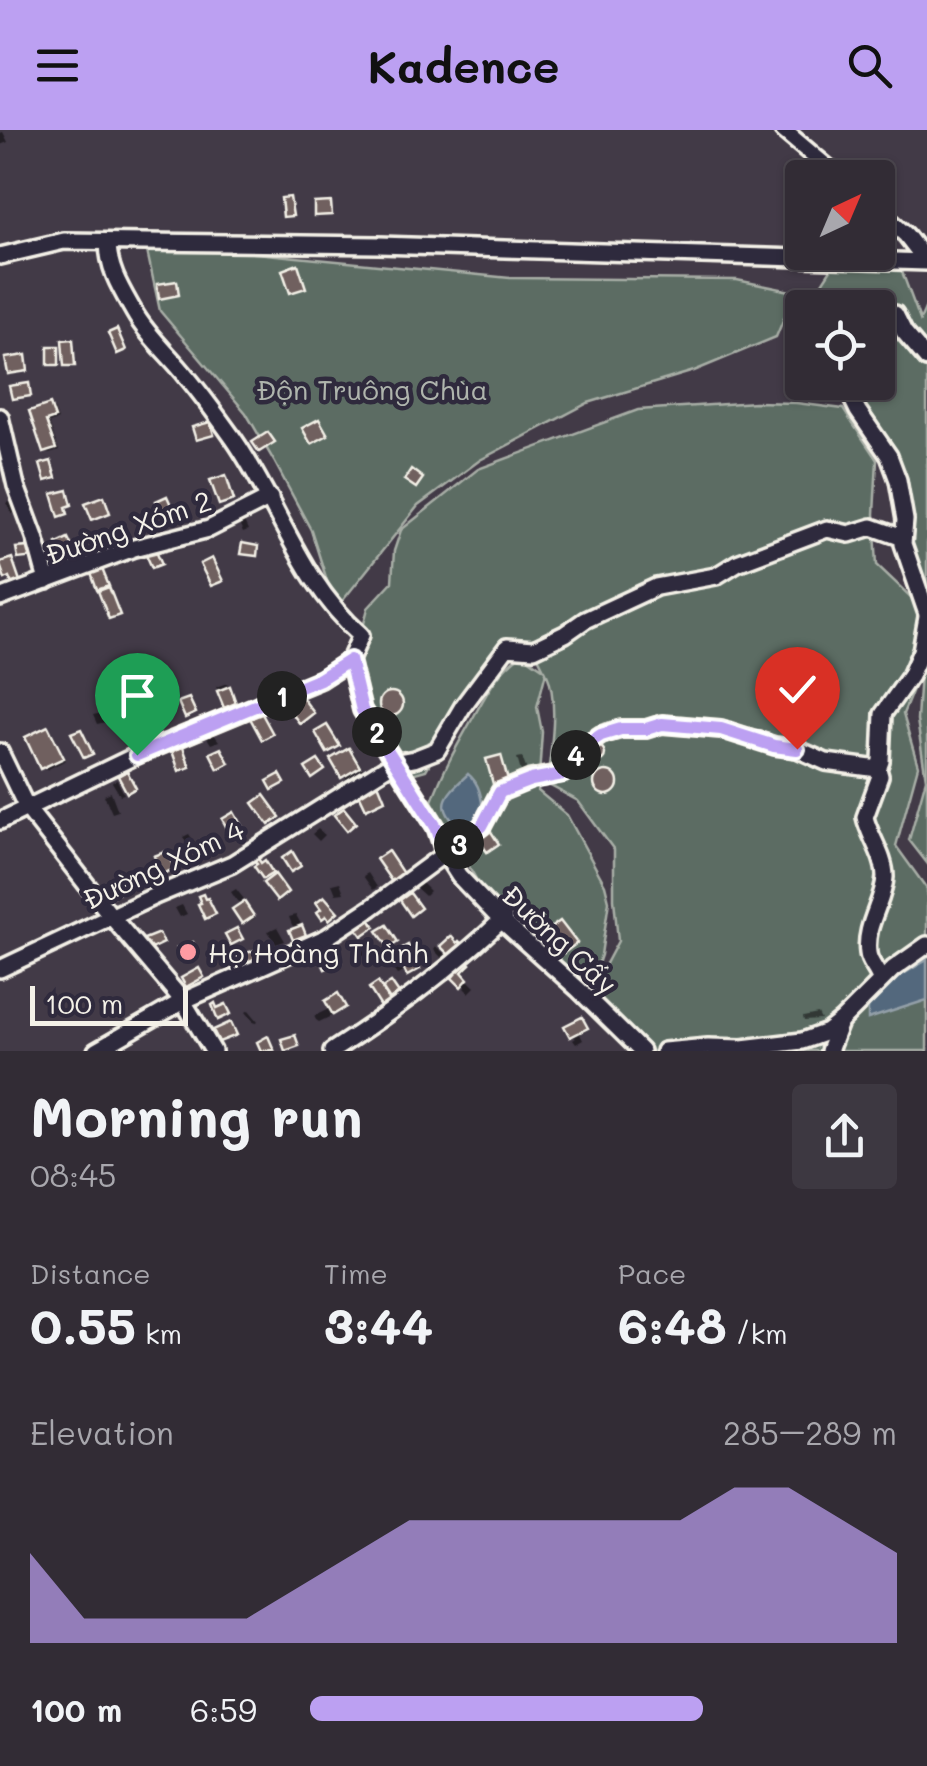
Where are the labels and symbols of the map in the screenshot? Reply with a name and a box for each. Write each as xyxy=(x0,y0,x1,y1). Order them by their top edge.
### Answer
north arrow xyxy=(785,160,895,270)
park label: Độn Truông Chùa xyxy=(256,371,488,407)
street label: Đường Xóm 2 xyxy=(40,482,216,572)
pin xyxy=(755,647,840,750)
pin xyxy=(95,653,180,756)
pin: 1 xyxy=(257,671,307,721)
pin: 2 xyxy=(352,707,402,757)
pin: 4 xyxy=(551,730,601,780)
street label: Đường Xóm 4 xyxy=(77,811,250,917)
pin: 3 xyxy=(434,819,484,869)
street label: Đường Cấy xyxy=(495,876,625,1002)
place label: Họ Hoàng Thành xyxy=(208,934,428,970)
marker: Họ Hoàng Thành xyxy=(177,941,199,963)
scale bar xyxy=(30,981,188,1026)

